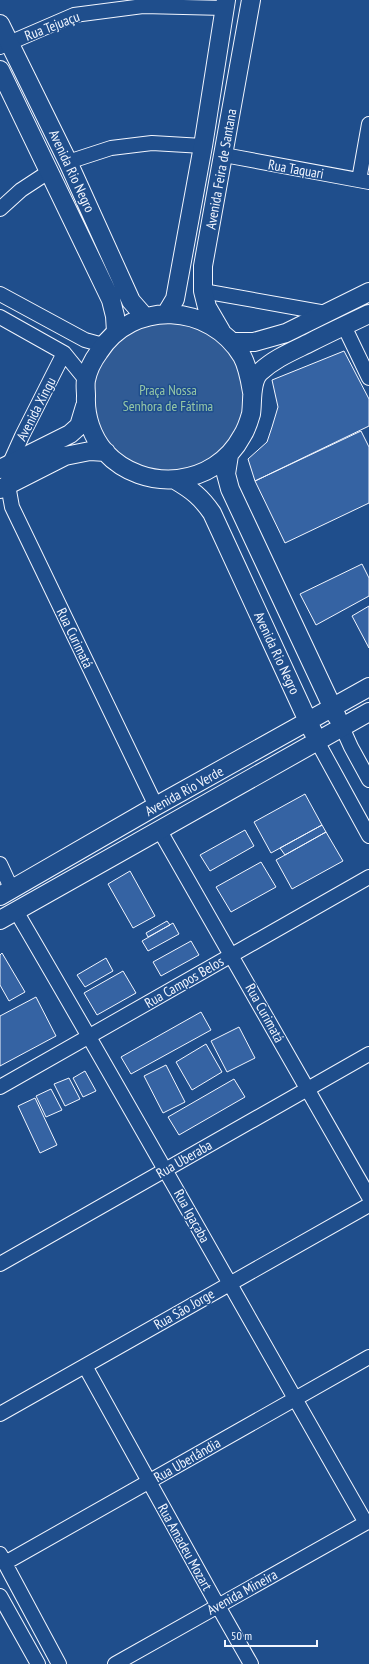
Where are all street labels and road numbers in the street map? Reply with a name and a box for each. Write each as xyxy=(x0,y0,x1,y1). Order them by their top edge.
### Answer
street label: Rua Tejuaçu xyxy=(22,7,82,45)
street label: Avenida Feira de Santana xyxy=(202,107,240,231)
street label: Avenida Rio Negro xyxy=(45,127,99,215)
street label: Rua Taquari xyxy=(267,155,325,183)
street label: Avenida Xingu xyxy=(12,374,60,444)
street label: Rua Curimatá xyxy=(53,605,97,671)
street label: Avenida Rio Negro xyxy=(250,609,304,697)
street label: Avenida Rio Verde xyxy=(142,762,227,820)
street label: Rua Campos Belos xyxy=(141,952,227,1012)
street label: Rua Curimatá xyxy=(241,980,289,1046)
street label: Rua Uberaba xyxy=(153,1136,215,1182)
street label: Rua Igaçaba xyxy=(170,1186,214,1246)
street label: Rua São Jorge xyxy=(150,1284,218,1334)
street label: Rua Uberlândia xyxy=(150,1434,224,1486)
street label: Rua Amadeu Mozart xyxy=(154,1500,216,1594)
street label: Avenida Mineira xyxy=(204,1565,280,1619)

